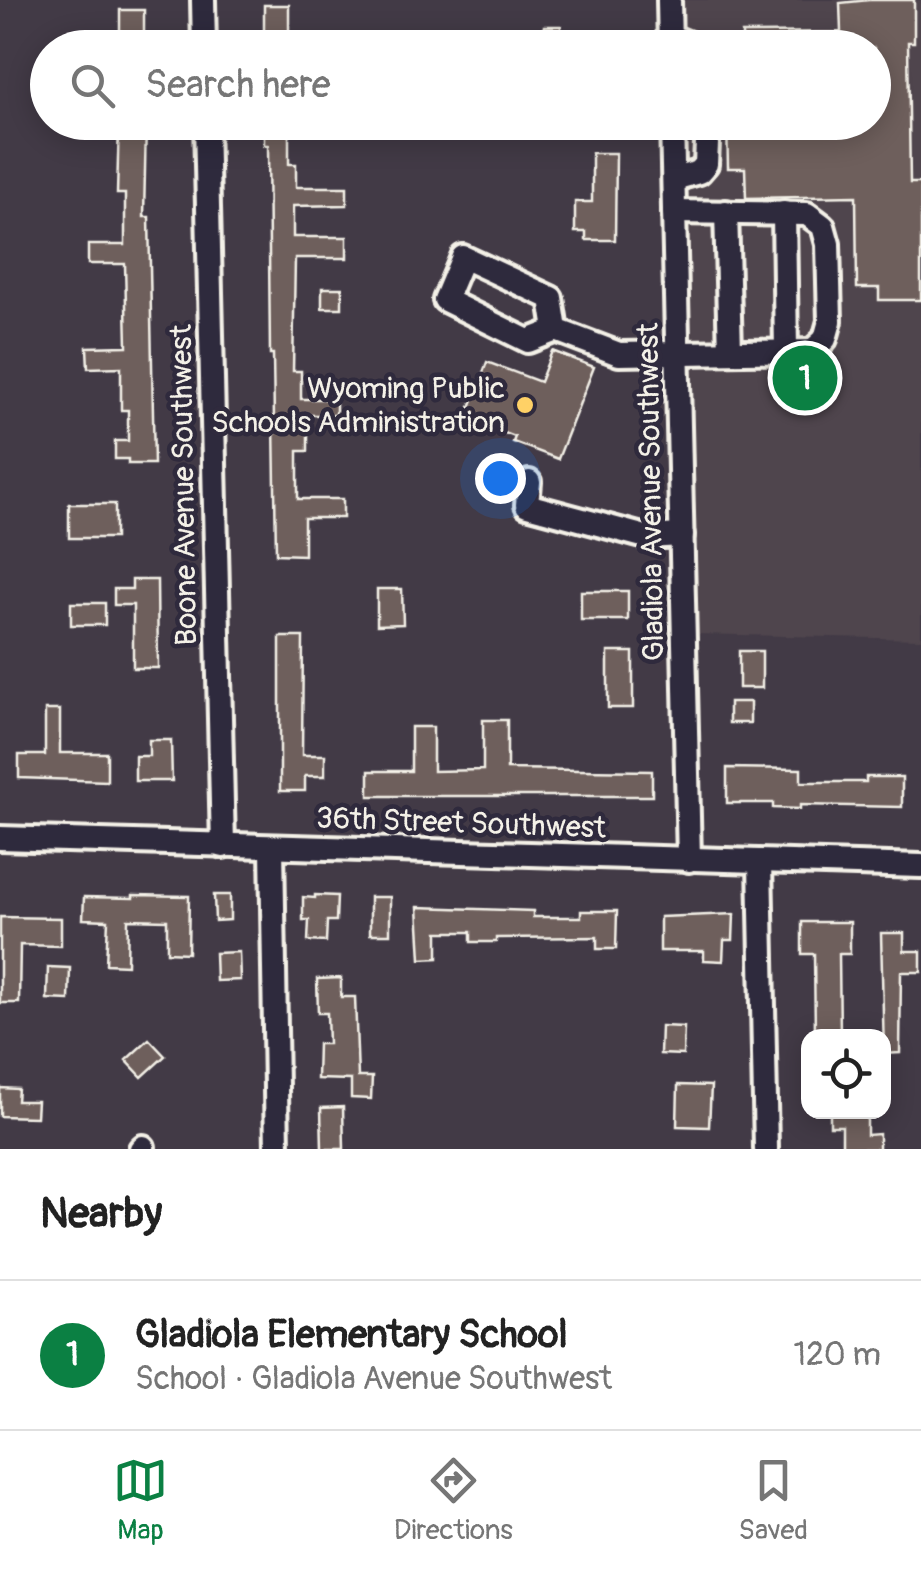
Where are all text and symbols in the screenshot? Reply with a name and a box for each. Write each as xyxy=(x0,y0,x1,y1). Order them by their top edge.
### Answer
search box xyxy=(30,30,891,140)
icon: search xyxy=(65,58,120,113)
text: Search here xyxy=(145,61,331,109)
street label: Gladiola Avenue Southwest xyxy=(630,322,672,662)
street label: Boone Avenue Southwest xyxy=(163,323,205,646)
pin: 1 xyxy=(772,340,838,416)
place label: Wyoming Public Schools Administration xyxy=(211,370,505,441)
marker: Wyoming Public Schools Administration xyxy=(514,394,536,416)
your location xyxy=(475,453,526,504)
street label: 36th Street Southwest xyxy=(315,799,608,847)
map controls xyxy=(801,1029,891,1119)
button: locate xyxy=(801,1029,891,1119)
text: Nearby xyxy=(40,1188,162,1240)
text: Gladiola Elementary School xyxy=(135,1311,567,1359)
text: 1 xyxy=(66,1335,79,1375)
text: 120 m xyxy=(793,1335,881,1375)
text: School · Gladiola Avenue Southwest xyxy=(135,1359,612,1399)
tab: Map xyxy=(113,1453,168,1548)
tab: Directions xyxy=(394,1453,513,1548)
tab: Saved xyxy=(739,1453,808,1548)

